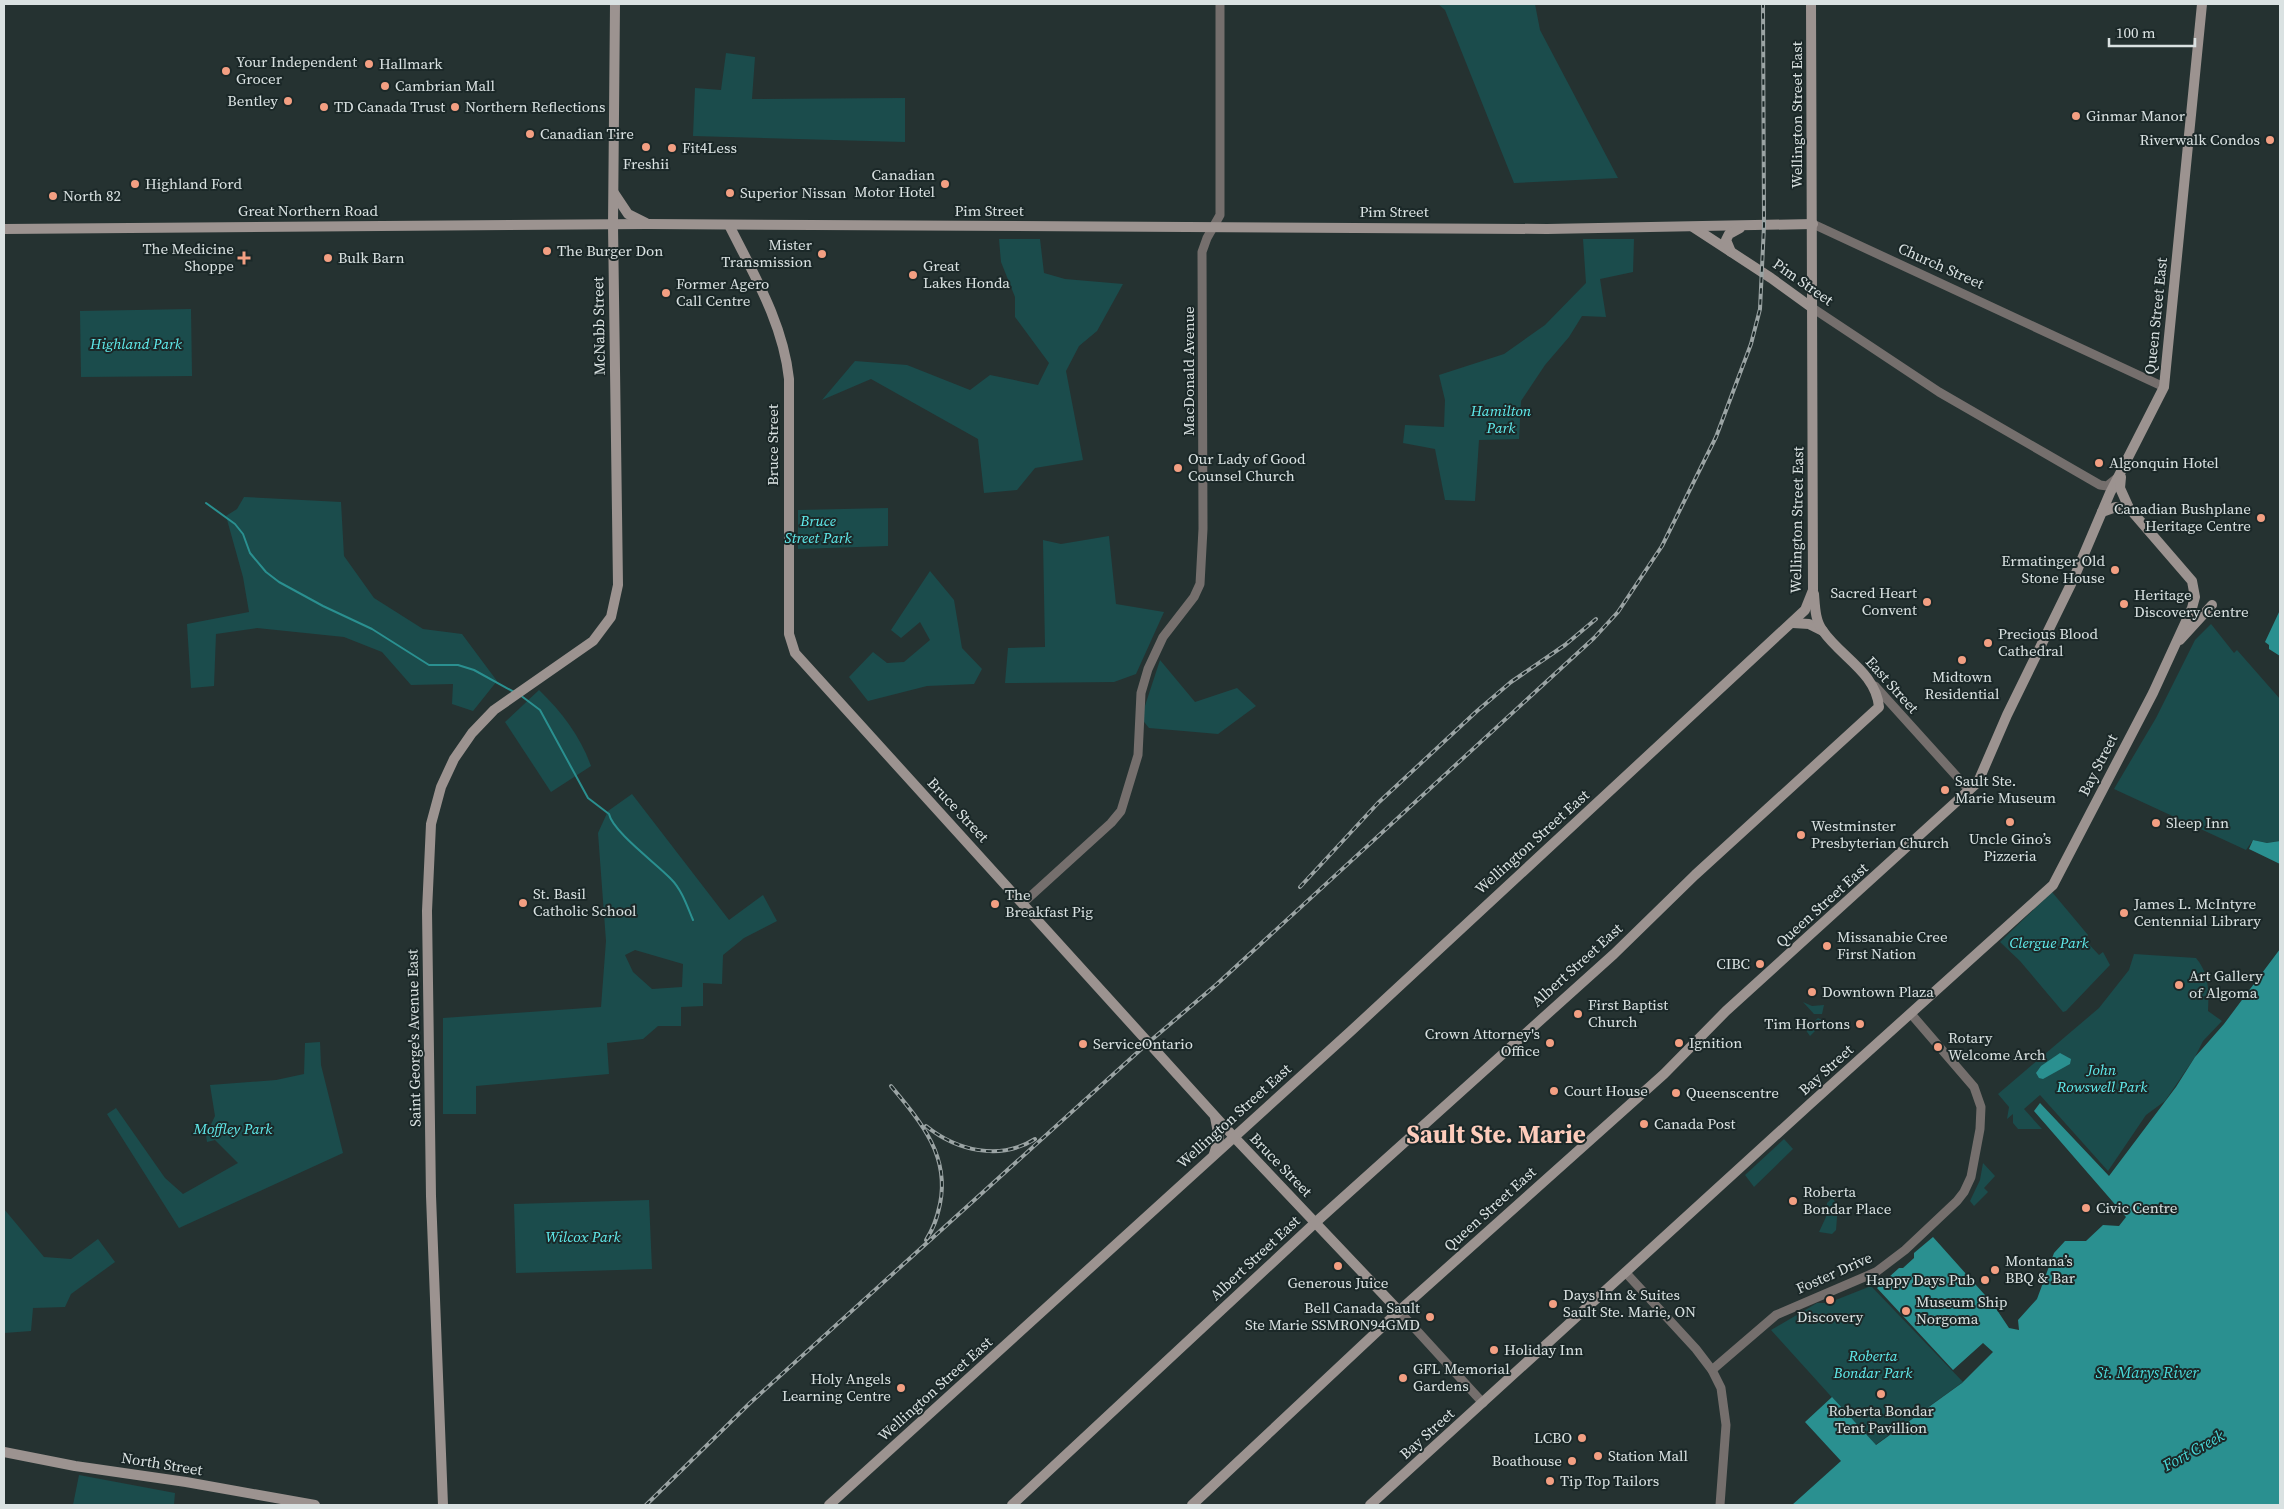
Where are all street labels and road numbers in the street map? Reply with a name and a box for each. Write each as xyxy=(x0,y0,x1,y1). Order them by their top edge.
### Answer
street label: Wellington Street East xyxy=(1786,41,1807,189)
street label: Great Northern Road xyxy=(238,200,379,221)
street label: Pim Street xyxy=(954,200,1024,221)
street label: Pim Street xyxy=(1359,201,1429,222)
street label: Church Street xyxy=(1895,237,1988,294)
street label: Pim Street xyxy=(1769,253,1838,310)
street label: Queen Street East xyxy=(2139,256,2172,375)
street label: McNabb Street xyxy=(587,276,610,375)
street label: MacDonald Avenue xyxy=(1178,306,1199,436)
street label: Bruce Street xyxy=(762,404,783,486)
street label: Wellington Street East xyxy=(1785,446,1808,594)
street label: East Street xyxy=(1861,652,1924,718)
street label: Bay Street xyxy=(2073,730,2122,799)
street label: Bruce Street xyxy=(923,773,994,847)
street label: Wellington Street East xyxy=(1470,785,1593,899)
street label: Queen Street East xyxy=(1771,857,1872,952)
street label: Albert Street East xyxy=(1527,918,1627,1011)
street label: Saint George's Avenue East xyxy=(401,949,426,1127)
street label: Bay Street xyxy=(1794,1039,1858,1100)
street label: Wellington Street East xyxy=(1172,1059,1295,1173)
street label: Bruce Street xyxy=(1245,1128,1317,1201)
street label: Queen Street East xyxy=(1439,1161,1540,1256)
street label: Albert Street East xyxy=(1205,1210,1304,1305)
street label: Foster Drive xyxy=(1792,1246,1876,1299)
street label: Wellington Street East xyxy=(873,1332,996,1446)
street label: Bay Street xyxy=(1395,1403,1459,1464)
street label: North Street xyxy=(120,1447,204,1480)

